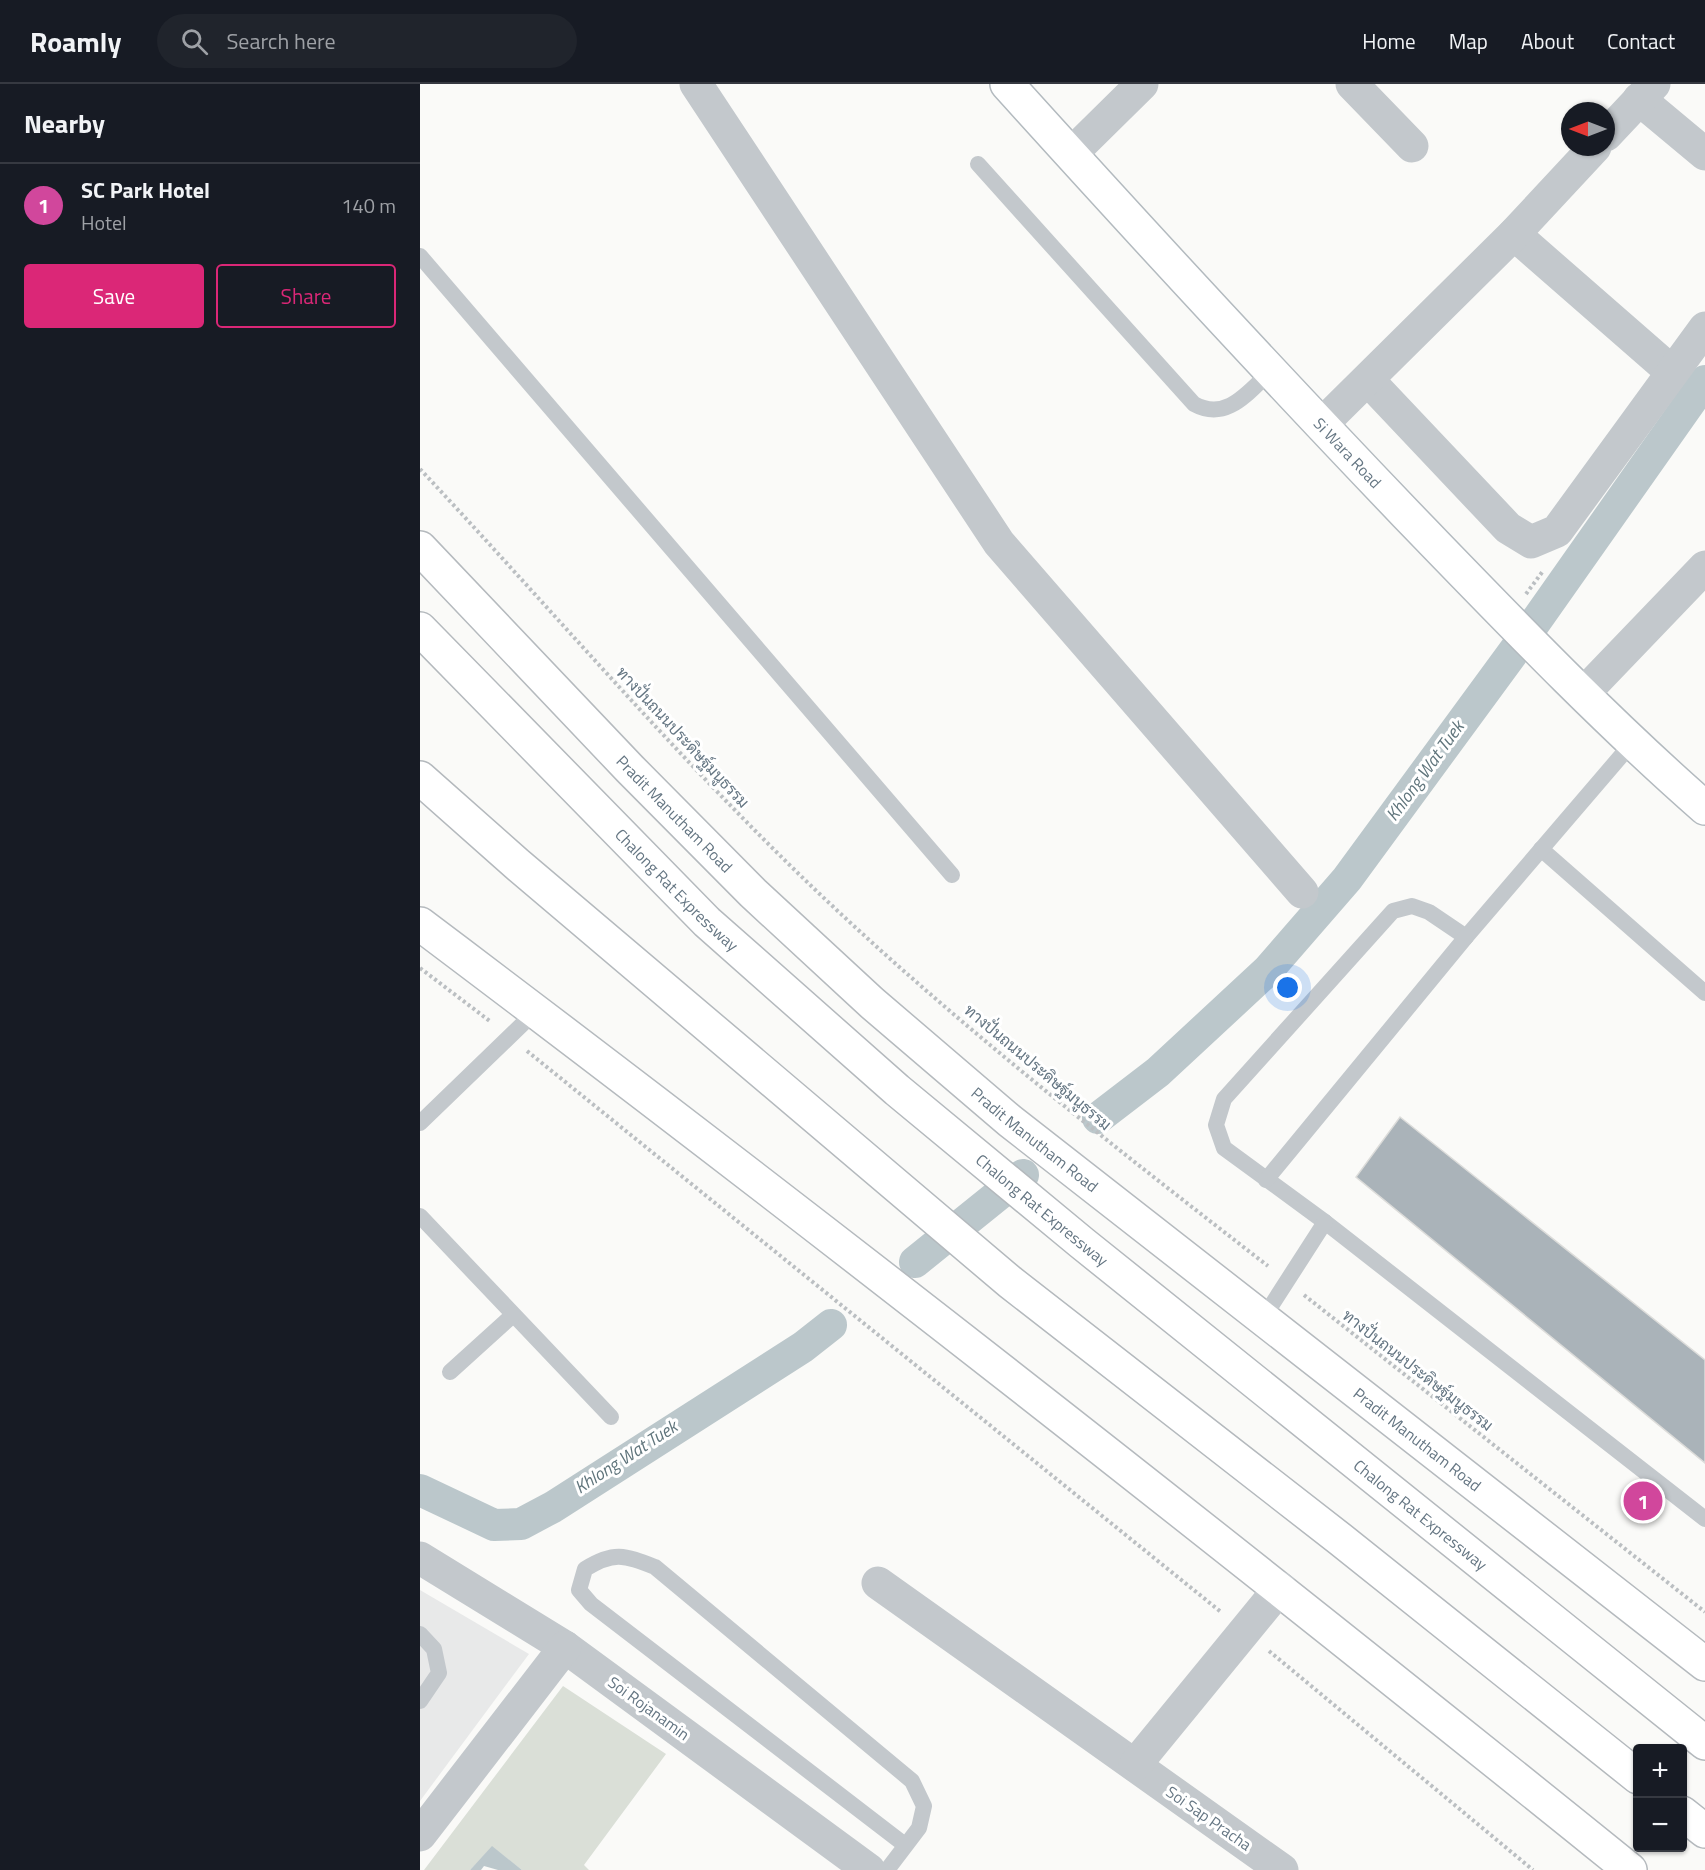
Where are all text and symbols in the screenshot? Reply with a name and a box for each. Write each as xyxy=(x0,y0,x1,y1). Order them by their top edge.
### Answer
search box xyxy=(157,14,577,68)
text: Roamly xyxy=(30,20,121,63)
text: Search here xyxy=(226,24,336,58)
icon: search xyxy=(178,25,211,58)
text: Home xyxy=(1362,25,1416,57)
text: Map xyxy=(1449,25,1488,57)
text: About xyxy=(1521,25,1574,57)
text: Contact xyxy=(1607,25,1675,57)
north arrow xyxy=(1561,102,1615,156)
text: Nearby xyxy=(24,104,105,143)
text: SC Park Hotel xyxy=(81,173,210,207)
text: 1 xyxy=(38,190,49,221)
text: 140 m xyxy=(341,190,396,221)
text: Hotel xyxy=(81,207,127,238)
button: Save xyxy=(24,264,204,328)
button: Share xyxy=(216,264,396,328)
street label: Si Wara Road xyxy=(1308,412,1387,493)
street label: ทางปั่นถนนประดิษฐ์มนูธรรม xyxy=(611,660,756,813)
water label: Khlong Wat Tuek xyxy=(1379,713,1471,826)
street label: Pradit Manutham Road xyxy=(611,750,738,878)
street label: Chalong Rat Expressway xyxy=(610,823,744,957)
your location xyxy=(1273,973,1302,1002)
street label: ทางปั่นถนนประดิษฐ์มนูธรรม xyxy=(959,997,1118,1136)
street label: Pradit Manutham Road xyxy=(966,1081,1103,1198)
street label: Chalong Rat Expressway xyxy=(971,1148,1114,1272)
street label: ทางปั่นถนนประดิษฐ์มนูธรรม xyxy=(1337,1302,1499,1437)
street label: Pradit Manutham Road xyxy=(1348,1382,1486,1497)
water label: Khlong Wat Tuek xyxy=(569,1412,684,1500)
street label: Chalong Rat Expressway xyxy=(1349,1454,1493,1576)
pin: 1 xyxy=(1624,1478,1662,1524)
street label: Soi Rojanamin xyxy=(603,1670,695,1746)
map controls xyxy=(1633,1744,1687,1852)
button: + xyxy=(1633,1744,1687,1798)
street label: Soi Sap Pracha xyxy=(1161,1780,1257,1856)
button: − xyxy=(1633,1798,1687,1852)

